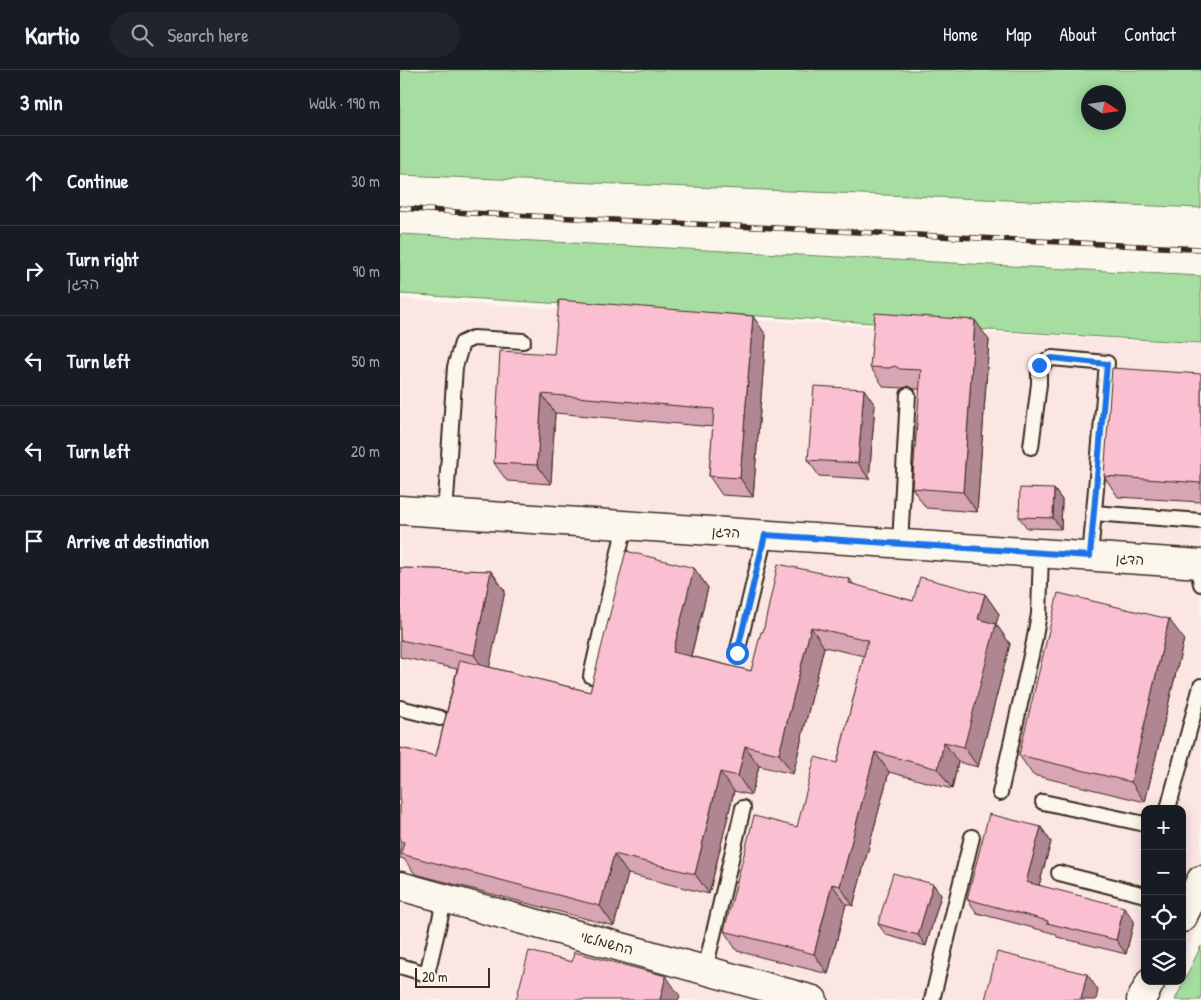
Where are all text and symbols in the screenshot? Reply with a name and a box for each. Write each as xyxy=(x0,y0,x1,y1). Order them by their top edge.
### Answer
search box xyxy=(110,12,460,57)
text: Kartio xyxy=(25,19,80,51)
icon: search xyxy=(128,21,156,49)
text: Search here xyxy=(168,22,249,48)
text: Home xyxy=(943,22,978,47)
text: Map xyxy=(1006,22,1031,47)
text: About xyxy=(1059,22,1096,47)
text: Contact xyxy=(1124,22,1176,47)
north arrow xyxy=(1081,85,1126,130)
text: 3 min xyxy=(20,88,63,117)
text: Walk · 190 m xyxy=(309,92,380,114)
icon: ahead xyxy=(20,167,48,195)
text: Continue xyxy=(67,168,128,194)
text: 30 m xyxy=(351,170,380,192)
text: Turn right xyxy=(67,246,138,272)
icon: right xyxy=(20,257,48,285)
text: 90 m xyxy=(352,260,380,282)
text: הדגן xyxy=(67,272,99,294)
icon: left xyxy=(20,347,48,375)
text: Turn left xyxy=(67,348,130,374)
text: 50 m xyxy=(352,350,380,372)
route end xyxy=(1028,354,1051,377)
icon: left xyxy=(20,437,48,465)
text: Turn left xyxy=(67,438,130,464)
text: 20 m xyxy=(351,440,380,462)
street label: הדגן xyxy=(711,521,741,542)
icon: arrive xyxy=(20,527,48,555)
text: Arrive at destination xyxy=(67,528,209,554)
street label: הדגן xyxy=(1115,548,1145,569)
route start xyxy=(726,642,749,665)
map controls xyxy=(1141,805,1186,985)
button: + xyxy=(1141,805,1186,850)
button: − xyxy=(1141,850,1186,895)
button: locate xyxy=(1141,895,1186,940)
street label: החשמלאי xyxy=(578,926,636,959)
button: layers xyxy=(1141,940,1186,985)
scale bar xyxy=(415,965,490,988)
text: 20 m xyxy=(422,967,448,986)

